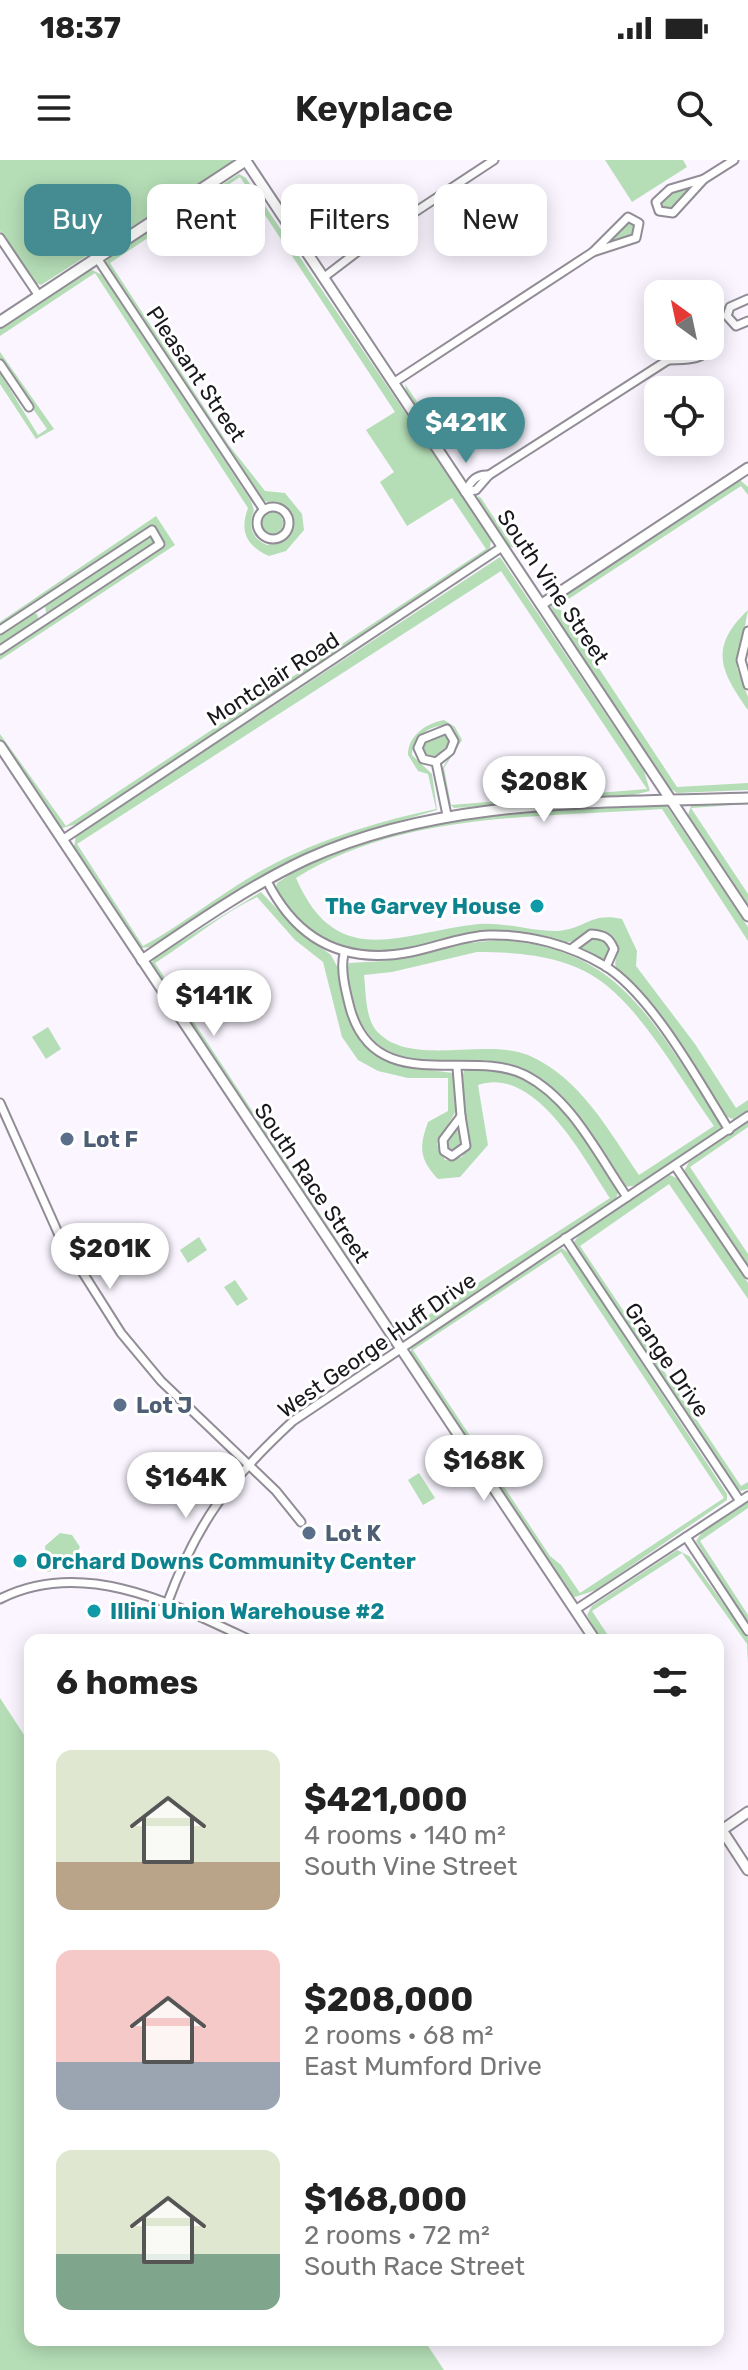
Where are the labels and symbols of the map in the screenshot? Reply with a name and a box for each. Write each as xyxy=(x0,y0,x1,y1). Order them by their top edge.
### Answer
north arrow xyxy=(644,280,724,360)
street label: Pleasant Street xyxy=(141,301,252,447)
pin: $421K xyxy=(410,397,522,465)
street label: South Vine Street xyxy=(491,505,615,670)
street label: Montclair Road xyxy=(202,626,344,732)
pin: $208K xyxy=(488,756,600,824)
place label: The Garvey House xyxy=(325,893,521,920)
marker: The Garvey House xyxy=(528,897,546,915)
pin: $141K xyxy=(158,970,270,1038)
street label: South Race Street xyxy=(249,1098,376,1268)
place label: Lot F xyxy=(83,1126,138,1153)
marker: Lot F xyxy=(58,1130,76,1148)
pin: $201K xyxy=(54,1223,166,1291)
street label: West George Huff Drive xyxy=(273,1266,481,1424)
street label: Grange Drive xyxy=(619,1298,715,1422)
place label: Lot J xyxy=(136,1392,192,1419)
marker: Lot J xyxy=(111,1396,129,1414)
pin: $168K xyxy=(428,1435,540,1503)
pin: $164K xyxy=(130,1452,242,1520)
place label: Lot K xyxy=(325,1520,381,1547)
marker: Lot K xyxy=(300,1524,318,1542)
place label: Orchard Downs Community Center xyxy=(36,1548,416,1575)
marker: Orchard Downs Community Center xyxy=(11,1552,29,1570)
place label: Illini Union Warehouse #2 xyxy=(110,1598,385,1625)
marker: Illini Union Warehouse #2 xyxy=(85,1602,103,1620)

